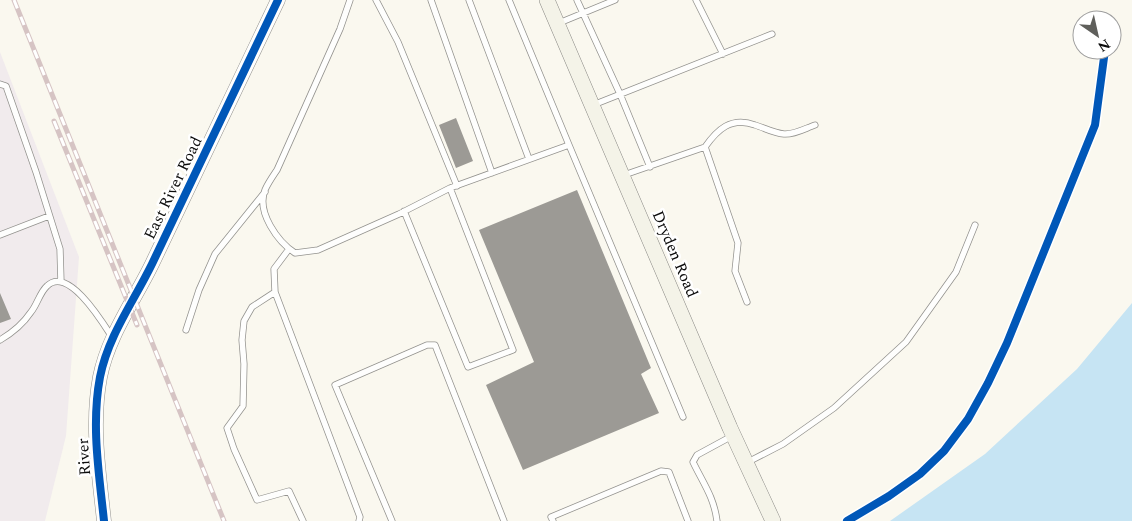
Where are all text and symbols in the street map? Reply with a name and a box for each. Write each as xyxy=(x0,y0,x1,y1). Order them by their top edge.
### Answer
north arrow xyxy=(1072,10,1122,60)
text: N xyxy=(1093,33,1115,57)
street label: East River Road xyxy=(138,132,208,244)
street label: Dryden Road xyxy=(646,207,704,301)
street label: River xyxy=(71,438,97,476)

